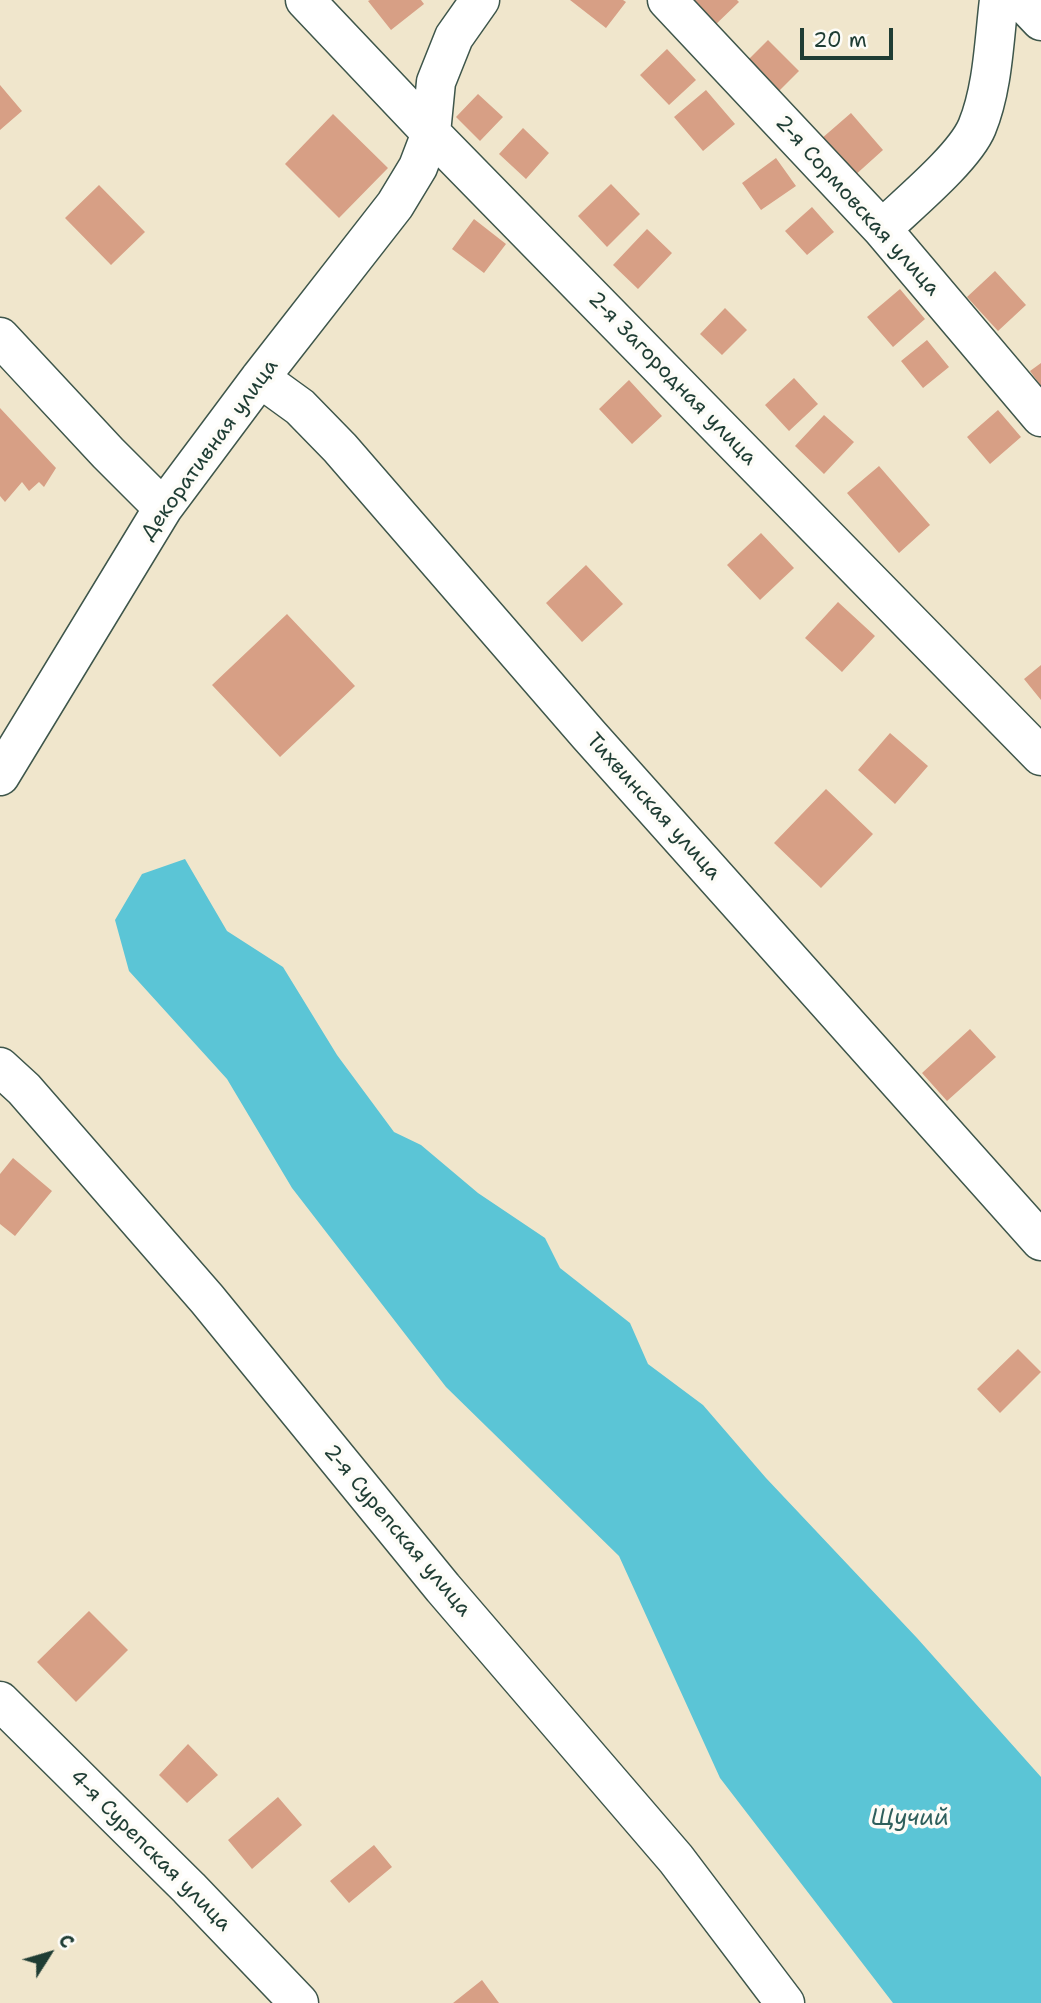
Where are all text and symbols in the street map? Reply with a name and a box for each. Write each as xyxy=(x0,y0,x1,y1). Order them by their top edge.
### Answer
scale bar xyxy=(803,14,896,58)
text: 20 m xyxy=(813,26,867,54)
street label: 2-я Сормовская улица xyxy=(769,111,945,301)
street label: 2-я Загородная улица xyxy=(582,287,762,471)
street label: Декоративная улица xyxy=(136,355,284,545)
street label: Тихвинская улица xyxy=(580,728,726,886)
street label: 2-я Сурепская улица xyxy=(318,1440,476,1622)
street label: 4-я Сурепская улица xyxy=(64,1765,236,1937)
water label: Щучий xyxy=(871,1805,949,1833)
north arrow xyxy=(14,1919,84,1989)
text: С xyxy=(53,1929,80,1953)

